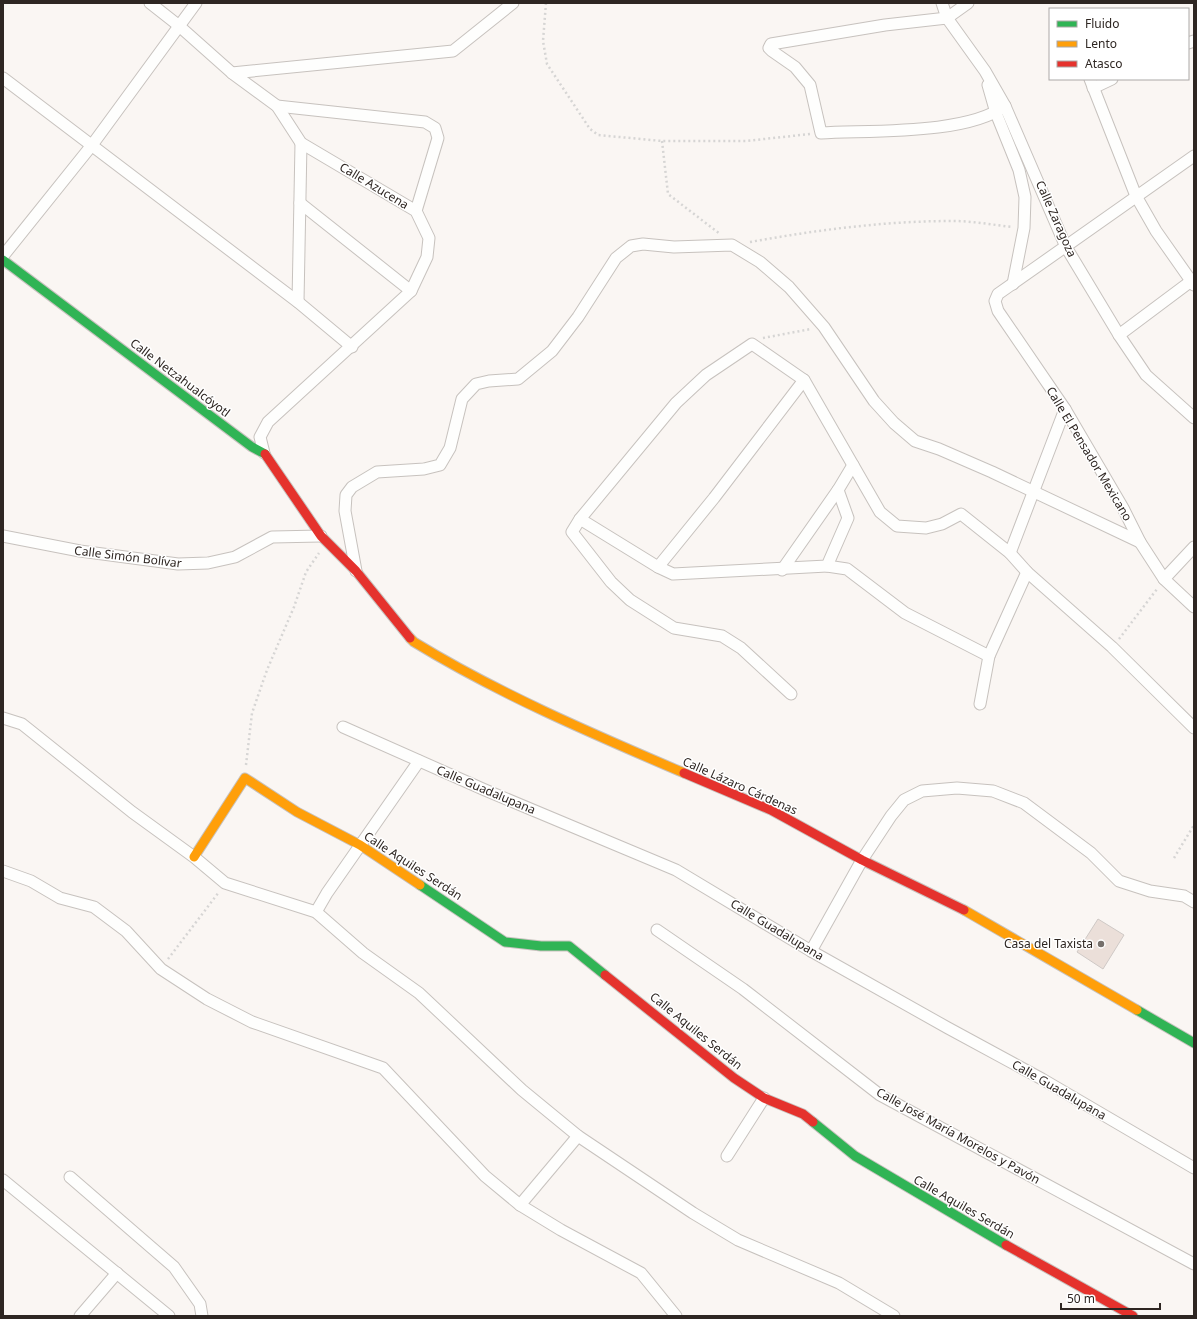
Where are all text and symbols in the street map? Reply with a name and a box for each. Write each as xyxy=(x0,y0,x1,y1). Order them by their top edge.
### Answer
legend xyxy=(1049,8,1189,80)
text: Fluido xyxy=(1085,15,1119,32)
text: Lento xyxy=(1085,35,1117,52)
text: Atasco xyxy=(1085,55,1123,72)
street label: Calle Azucena xyxy=(337,158,412,213)
street label: Calle Zaragoza xyxy=(1032,178,1081,260)
street label: Calle Netzahualcóyotl xyxy=(127,334,234,421)
street label: Calle El Pensador Mexicano xyxy=(1042,383,1136,524)
street label: Calle Simón Bolívar xyxy=(73,541,183,572)
street label: Calle Lázaro Cárdenas xyxy=(680,753,801,819)
street label: Calle Guadalupana xyxy=(434,761,538,818)
street label: Calle Aquiles Serdán xyxy=(361,827,466,904)
street label: Calle Guadalupana xyxy=(727,895,827,964)
place label: Casa del Taxista xyxy=(1004,935,1093,952)
marker: Casa del Taxista xyxy=(1096,939,1106,949)
street label: Calle Aquiles Serdán xyxy=(647,988,746,1073)
street label: Calle Guadalupana xyxy=(1009,1056,1109,1123)
street label: Calle José María Morelos y Pavón xyxy=(873,1083,1043,1188)
street label: Calle Aquiles Serdán xyxy=(911,1171,1018,1243)
scale bar xyxy=(1061,1285,1160,1311)
text: 50 m xyxy=(1067,1290,1095,1307)

